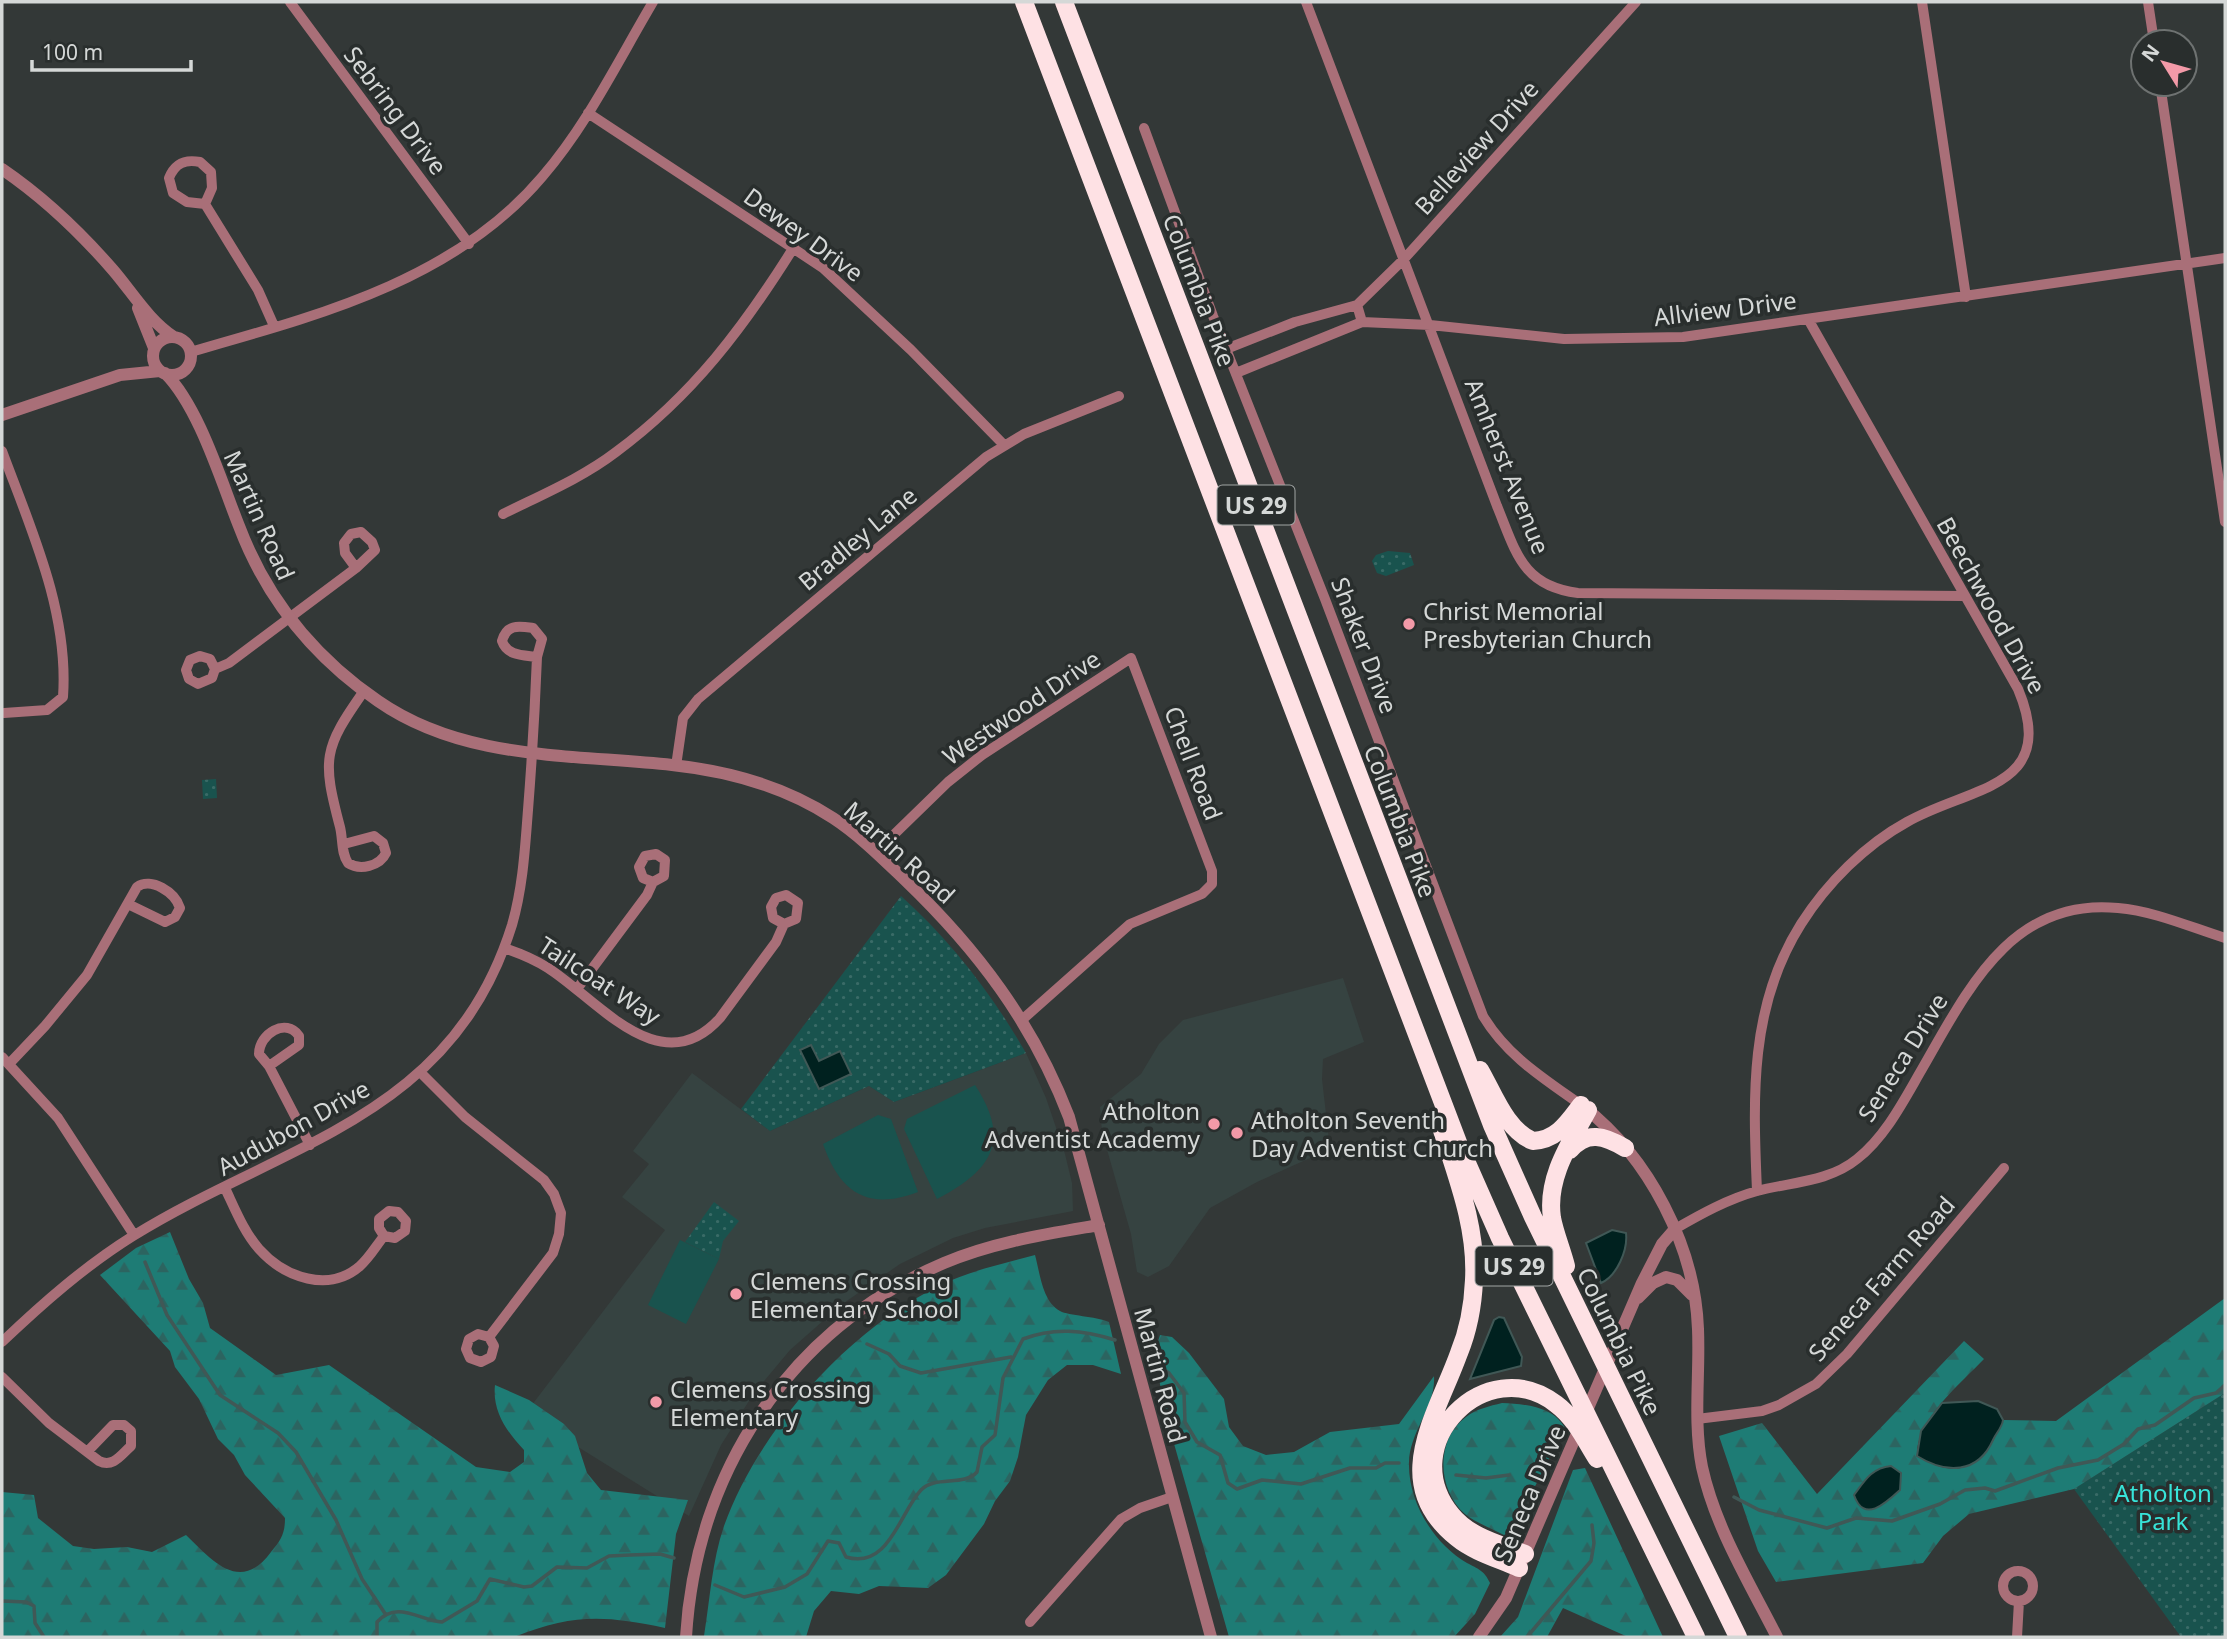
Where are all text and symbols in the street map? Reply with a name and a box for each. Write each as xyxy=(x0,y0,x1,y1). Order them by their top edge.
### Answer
scale bar xyxy=(32,28,191,72)
north arrow xyxy=(2129,28,2199,98)
text: 100 m xyxy=(42,38,103,66)
street label: Sebring Drive xyxy=(337,39,455,181)
text: N xyxy=(2135,39,2165,67)
street label: Belleview Drive xyxy=(1407,73,1545,221)
street label: Dewey Drive xyxy=(738,179,870,289)
street label: Columbia Pike xyxy=(1156,209,1244,371)
street label: Allview Drive xyxy=(1652,283,1798,333)
street label: Amherst Avenue xyxy=(1458,373,1558,559)
street label: Martin Road xyxy=(217,445,303,585)
street label: Bradley Lane xyxy=(791,479,923,597)
road number: US 29 xyxy=(1218,485,1294,524)
street label: Beechwood Drive xyxy=(1930,511,2054,699)
street label: Shaker Drive xyxy=(1324,572,1406,718)
place label: Christ Memorial Presbyterian Church xyxy=(1423,594,1652,655)
marker: Christ Memorial Presbyterian Church xyxy=(1401,616,1417,632)
street label: Westwood Drive xyxy=(936,642,1106,772)
street label: Chell Road xyxy=(1157,701,1231,825)
street label: Columbia Pike xyxy=(1357,740,1445,902)
street label: Martin Road xyxy=(837,793,963,911)
street label: Tailcoat Way xyxy=(533,928,668,1032)
street label: Seneca Drive xyxy=(1849,986,1955,1128)
street label: Audubon Drive xyxy=(211,1071,375,1183)
place label: Atholton Adventist Academy xyxy=(985,1094,1201,1155)
place label: Atholton Seventh Day Adventist Church xyxy=(1251,1103,1493,1164)
marker: Atholton Adventist Academy xyxy=(1206,1116,1222,1132)
marker: Atholton Seventh Day Adventist Church xyxy=(1229,1125,1245,1141)
street label: Seneca Farm Road xyxy=(1800,1188,1962,1368)
road number: US 29 xyxy=(1476,1246,1552,1286)
street label: Columbia Pike xyxy=(1570,1261,1670,1421)
place label: Clemens Crossing Elementary School xyxy=(750,1264,959,1325)
marker: Clemens Crossing Elementary School xyxy=(728,1286,744,1302)
street label: Martin Road xyxy=(1127,1304,1195,1446)
place label: Clemens Crossing Elementary xyxy=(670,1372,871,1433)
marker: Clemens Crossing Elementary xyxy=(648,1394,664,1410)
street label: Seneca Drive xyxy=(1485,1420,1573,1566)
park label: Atholton Park xyxy=(2114,1476,2212,1537)

